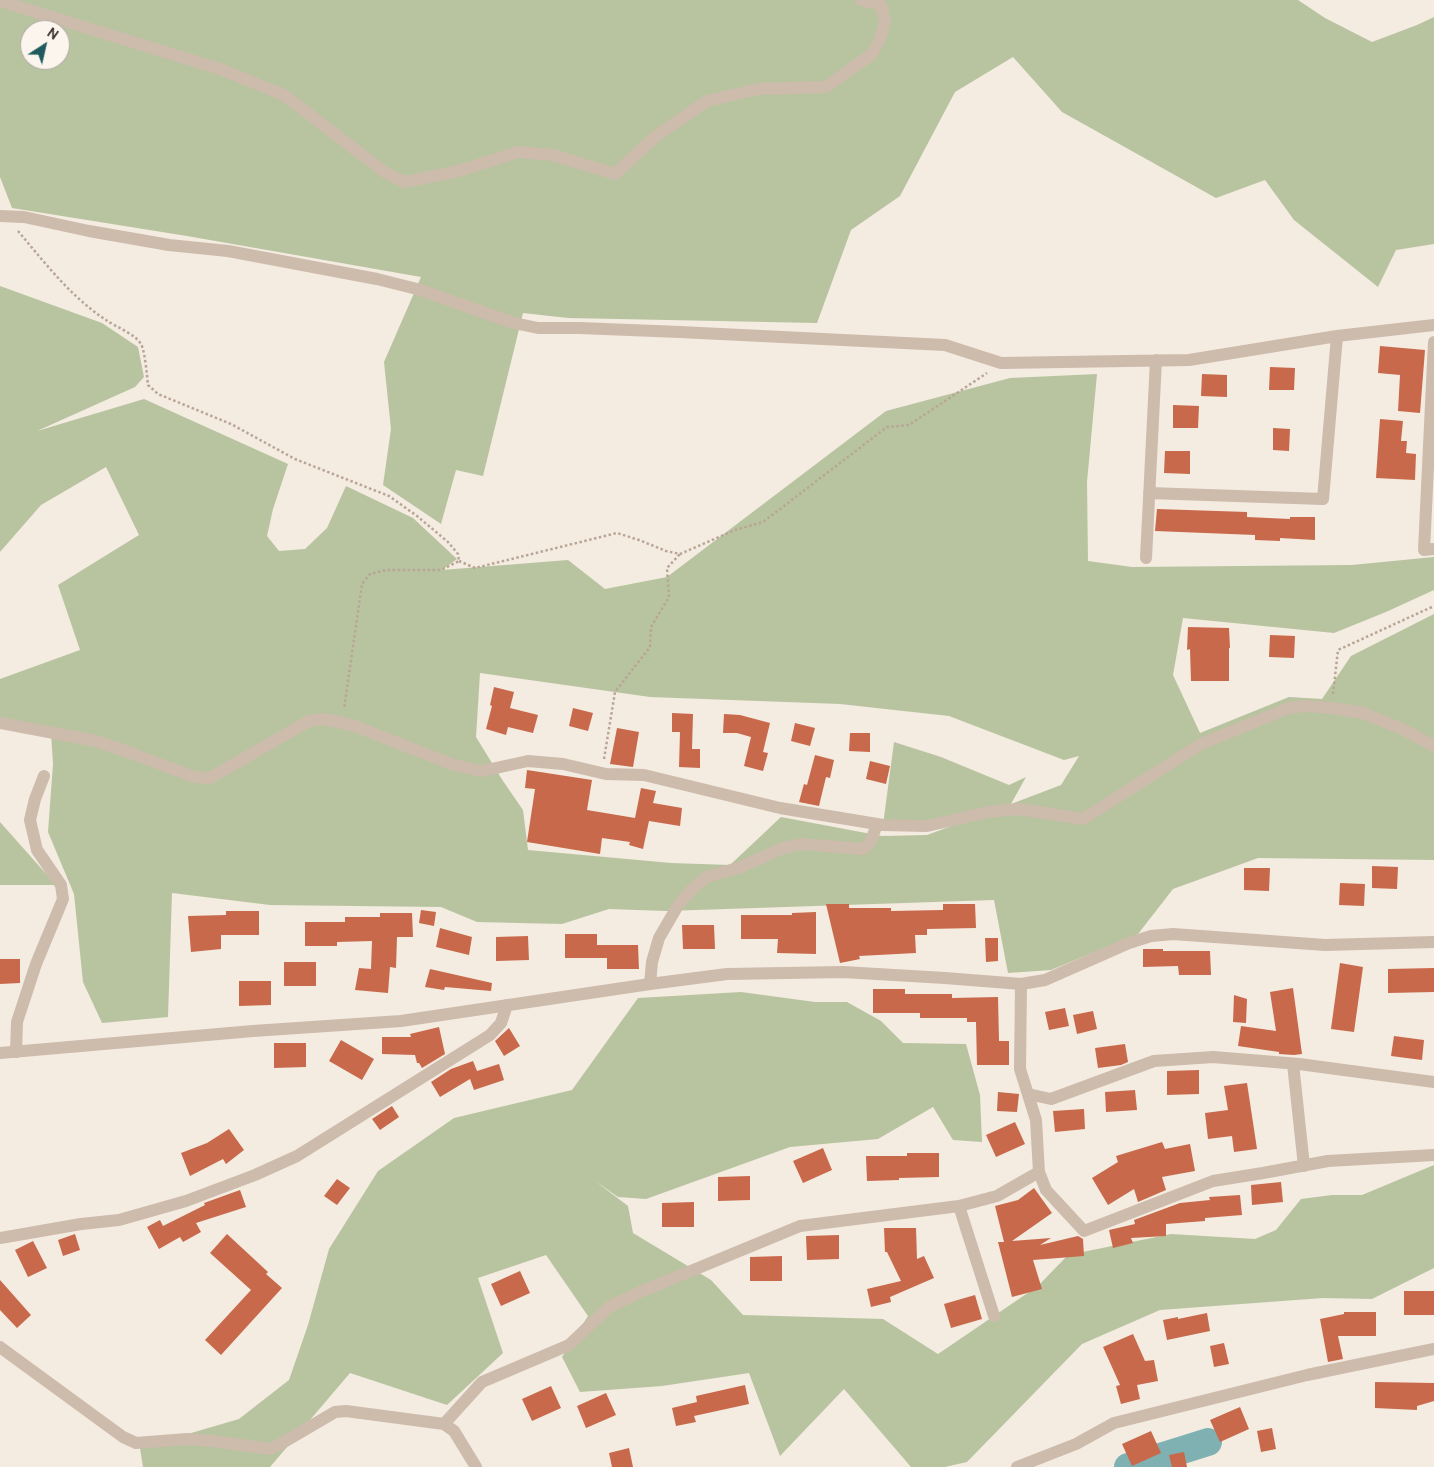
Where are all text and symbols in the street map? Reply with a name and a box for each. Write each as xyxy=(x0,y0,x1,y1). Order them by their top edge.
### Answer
north arrow xyxy=(20,20,70,70)
text: N xyxy=(44,23,62,44)

